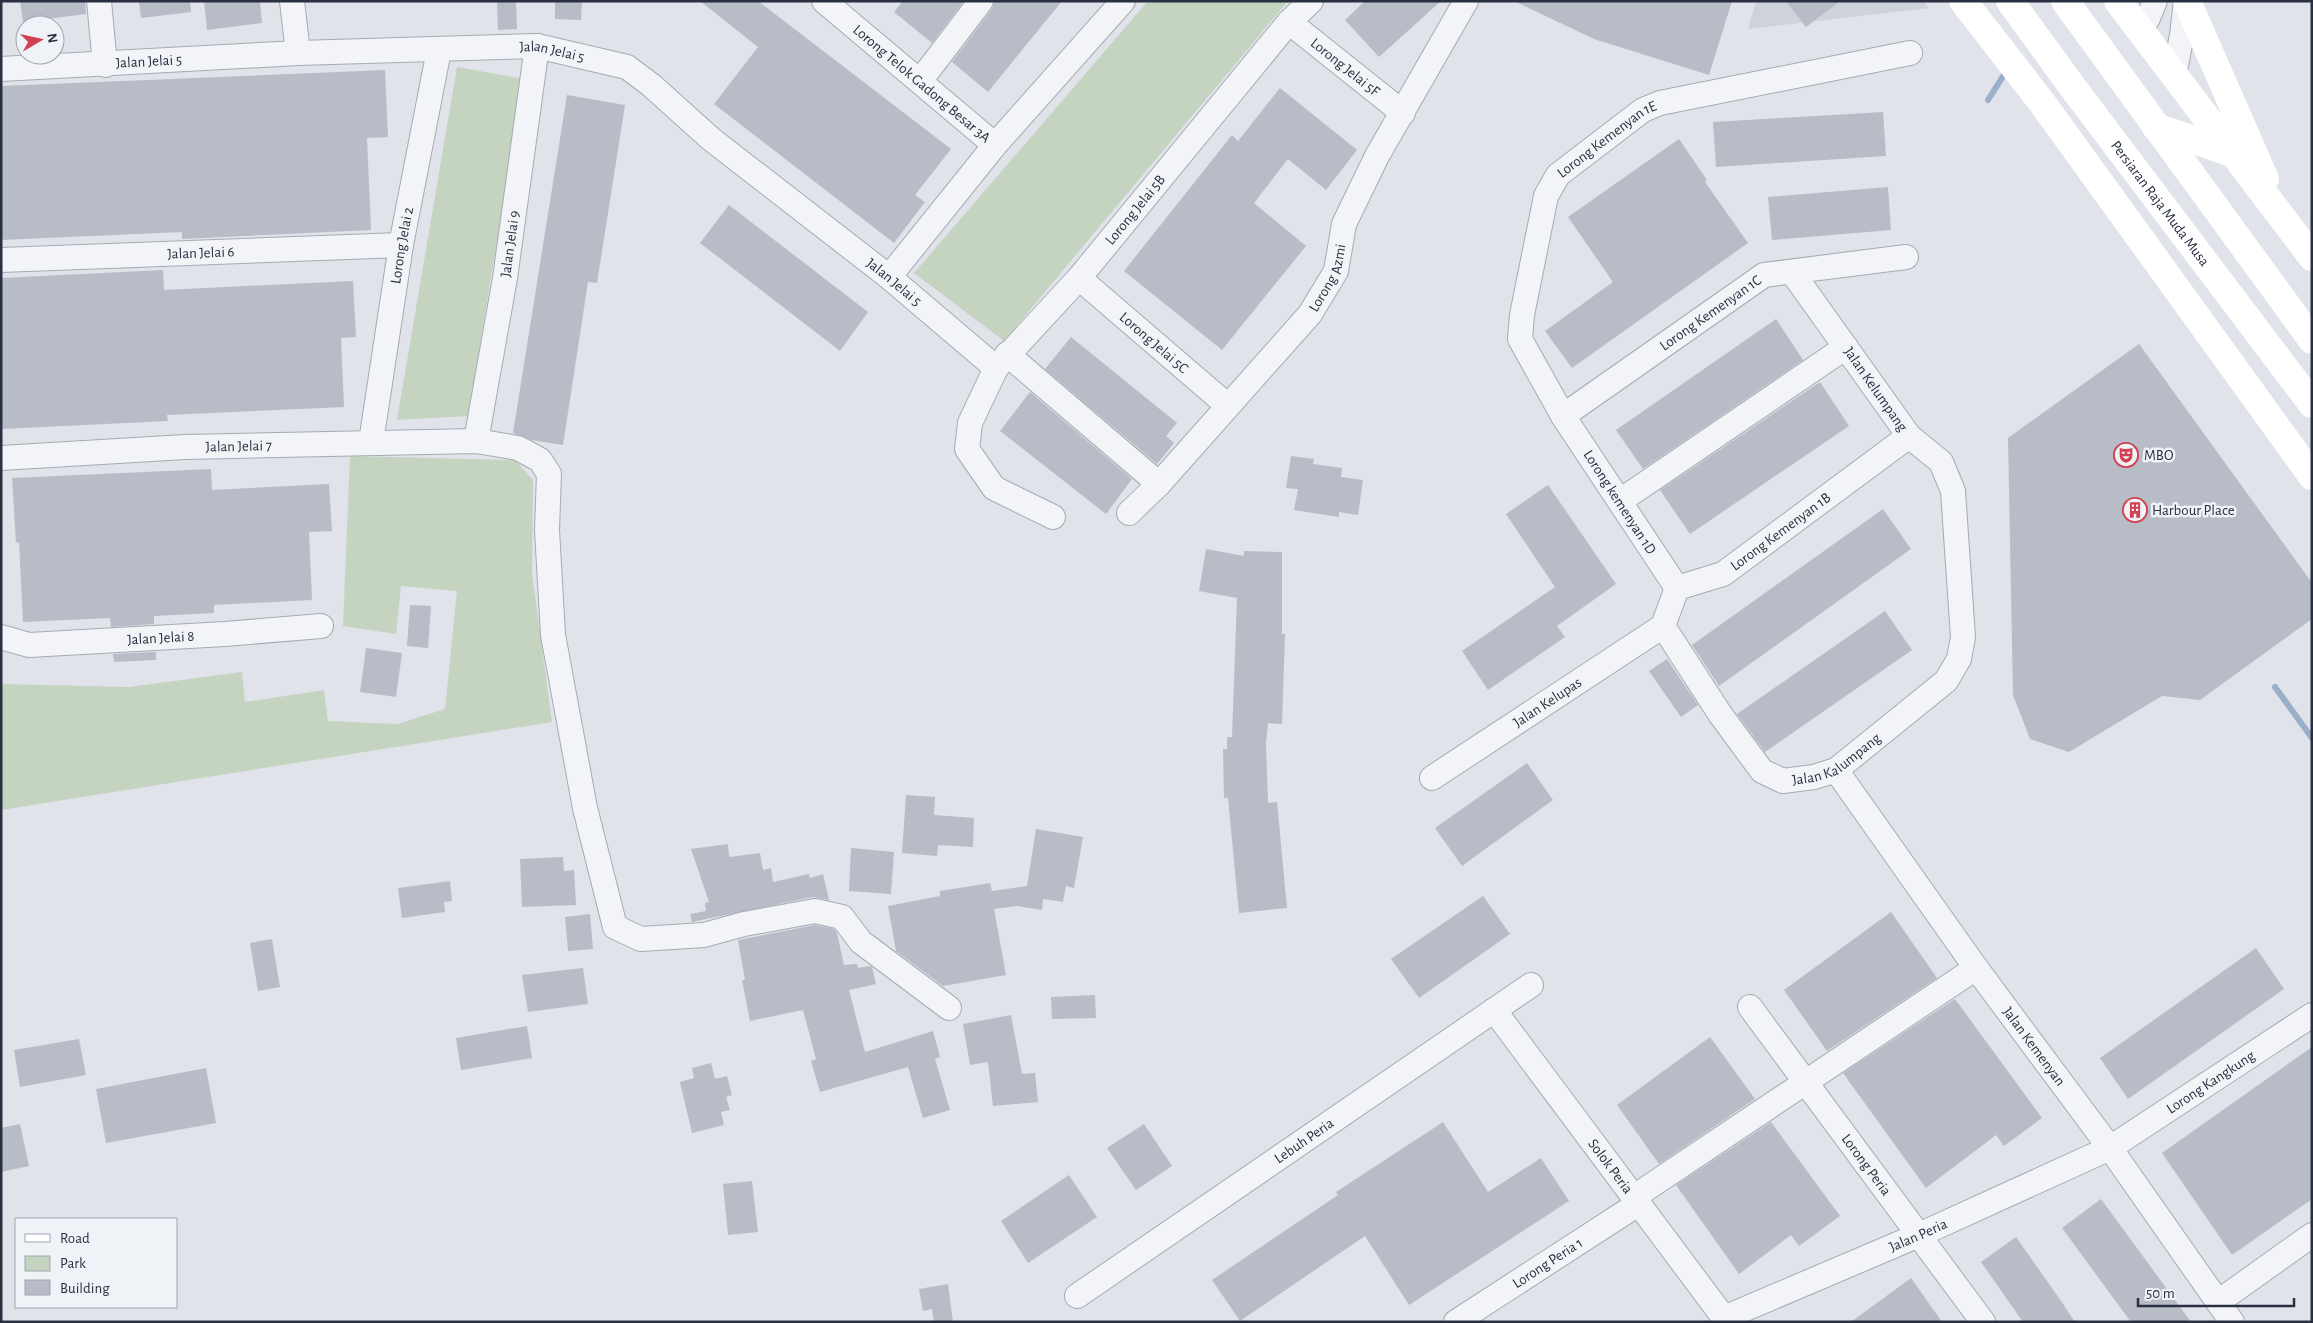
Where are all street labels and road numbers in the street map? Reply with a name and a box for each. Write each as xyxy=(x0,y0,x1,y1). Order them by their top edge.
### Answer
street label: Lorong Telok Gadong Besar 3A xyxy=(850,22,993,146)
street label: Lorong Jelai 5F xyxy=(1308,35,1383,100)
street label: Jalan Jelai 5 xyxy=(519,39,586,65)
street label: Jalan Jelai 5 xyxy=(115,52,182,71)
street label: Lorong Kemenyan 1E xyxy=(1555,98,1659,181)
street label: Persiaran Raja Muda Musa xyxy=(2108,138,2212,269)
street label: Lorong Jelai 5B xyxy=(1103,172,1168,248)
street label: Lorong Jelai 2 xyxy=(388,206,416,285)
street label: Jalan Jelai 9 xyxy=(498,210,522,278)
street label: Lorong Azmi xyxy=(1306,243,1348,315)
street label: Jalan Jelai 6 xyxy=(167,244,235,262)
street label: Jalan Jelai 5 xyxy=(863,255,924,309)
street label: Lorong Kemenyan 1C xyxy=(1657,272,1764,354)
street label: Lorong Jelai 5C xyxy=(1117,310,1191,376)
street label: Jalan Kelumpang xyxy=(1841,344,1911,435)
street label: Jalan Jelai 7 xyxy=(205,438,272,455)
street label: Lorong kemenyan 1D xyxy=(1580,448,1659,557)
street label: Lorong Kemenyan 1B xyxy=(1728,490,1834,574)
street label: Jalan Jelai 8 xyxy=(127,629,195,647)
street label: Jalan Kelupas xyxy=(1511,675,1584,730)
street label: Jalan Kalumpang xyxy=(1791,730,1884,788)
street label: Jalan Kemenyan xyxy=(2000,1004,2068,1089)
street label: Lorong Kangkung xyxy=(2164,1048,2258,1117)
street label: Lebuh Peria xyxy=(1272,1116,1337,1166)
street label: Lorong Peria xyxy=(1839,1131,1894,1198)
street label: Solok Peria xyxy=(1585,1136,1636,1197)
street label: Jalan Peria xyxy=(1887,1216,1950,1255)
street label: Lorong Peria 1 xyxy=(1510,1235,1585,1291)

